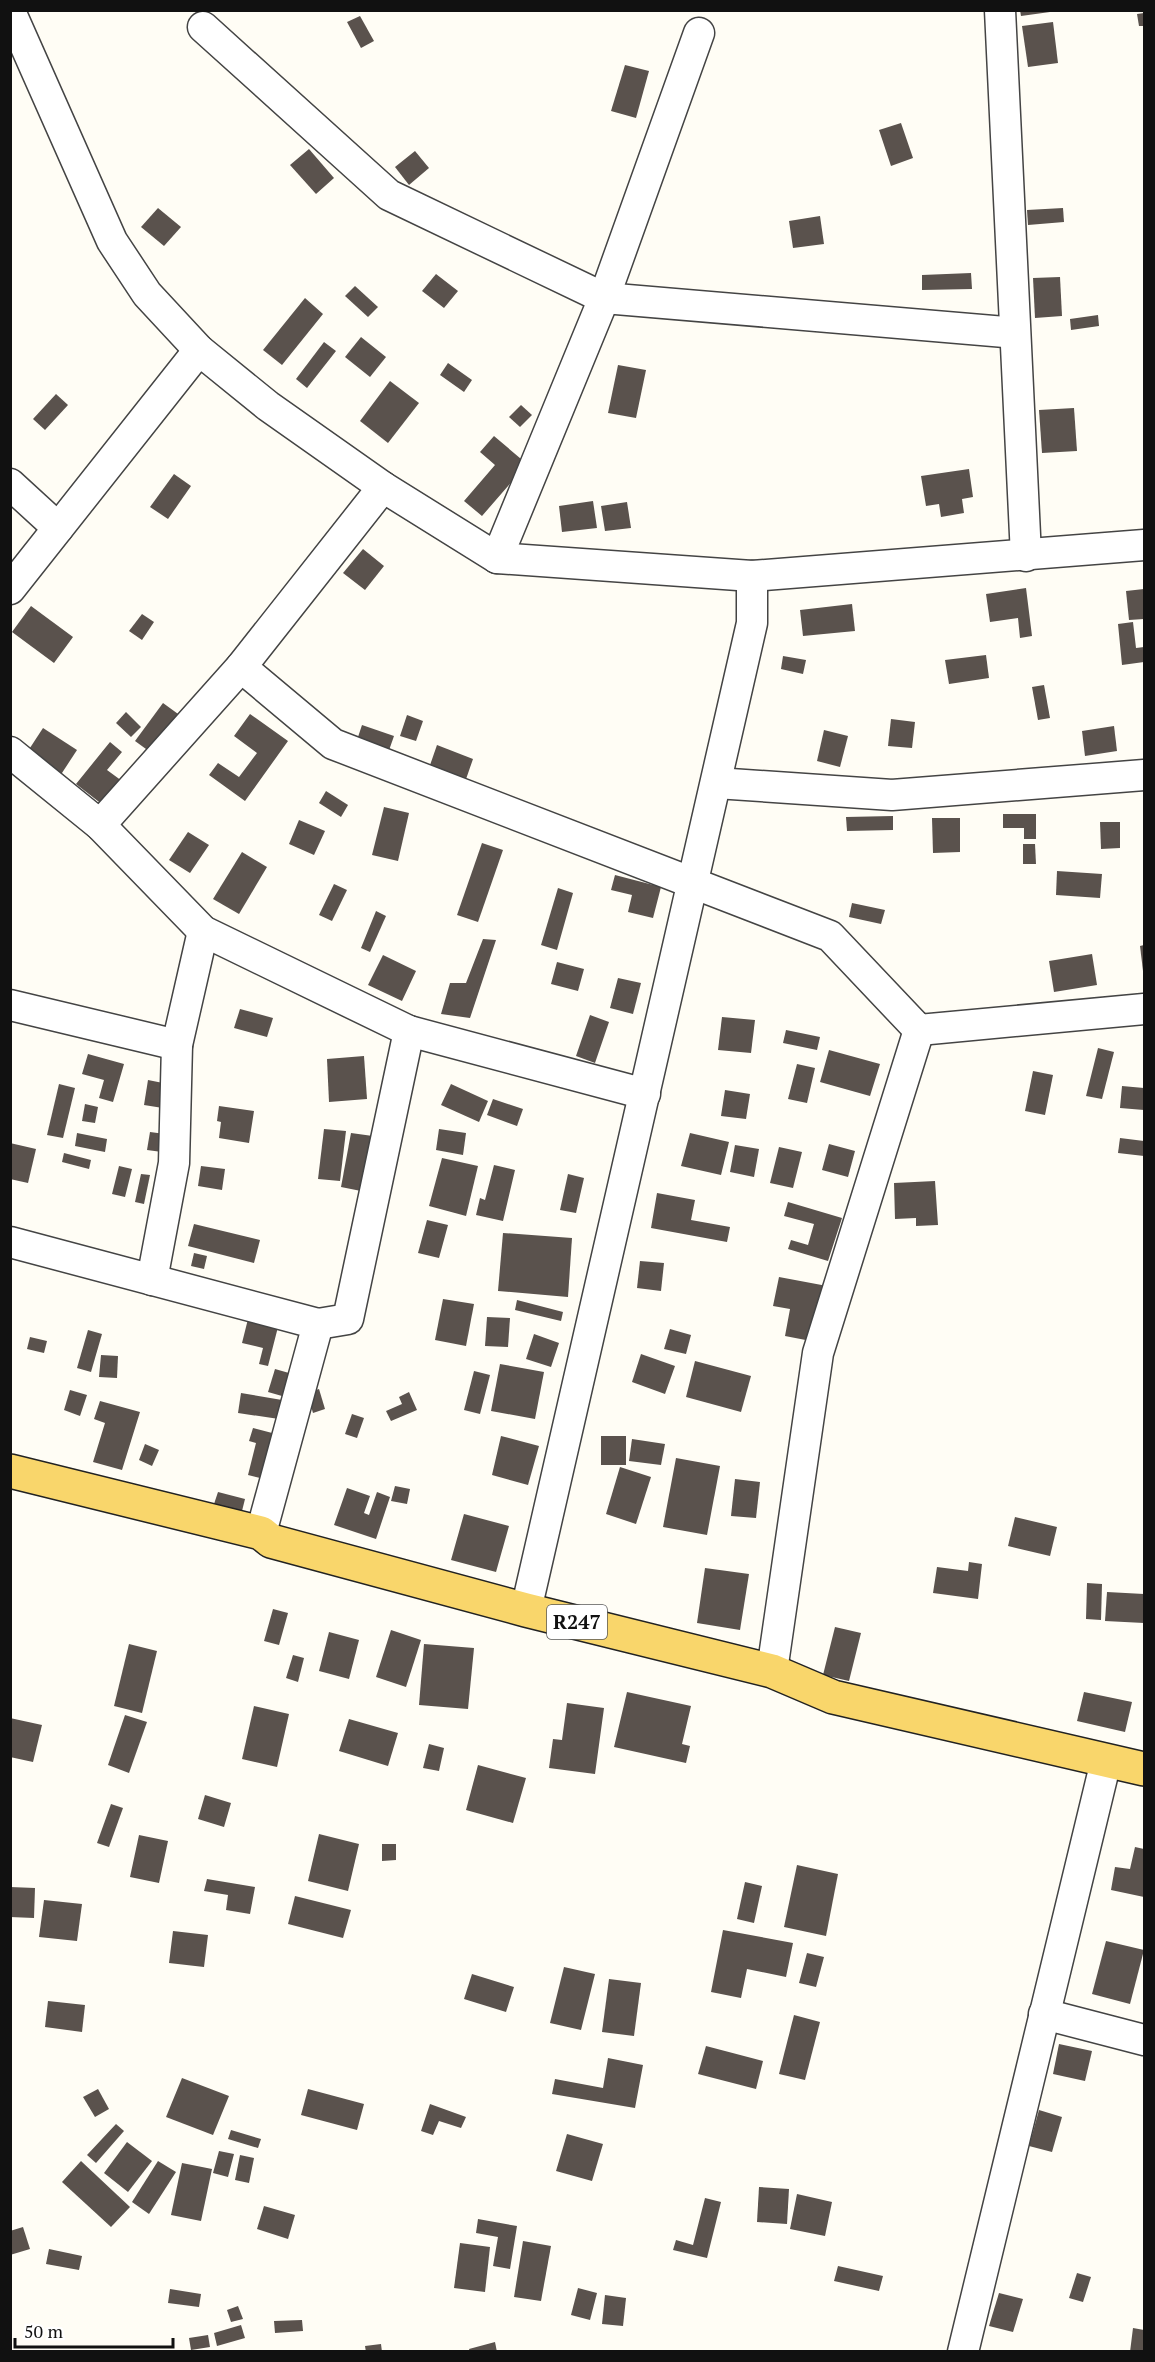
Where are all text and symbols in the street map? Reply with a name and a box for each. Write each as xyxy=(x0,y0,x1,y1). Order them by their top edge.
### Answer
road number: R247 xyxy=(547,1605,607,1639)
scale bar xyxy=(15,2311,172,2349)
text: 50 m xyxy=(24,2319,64,2343)

